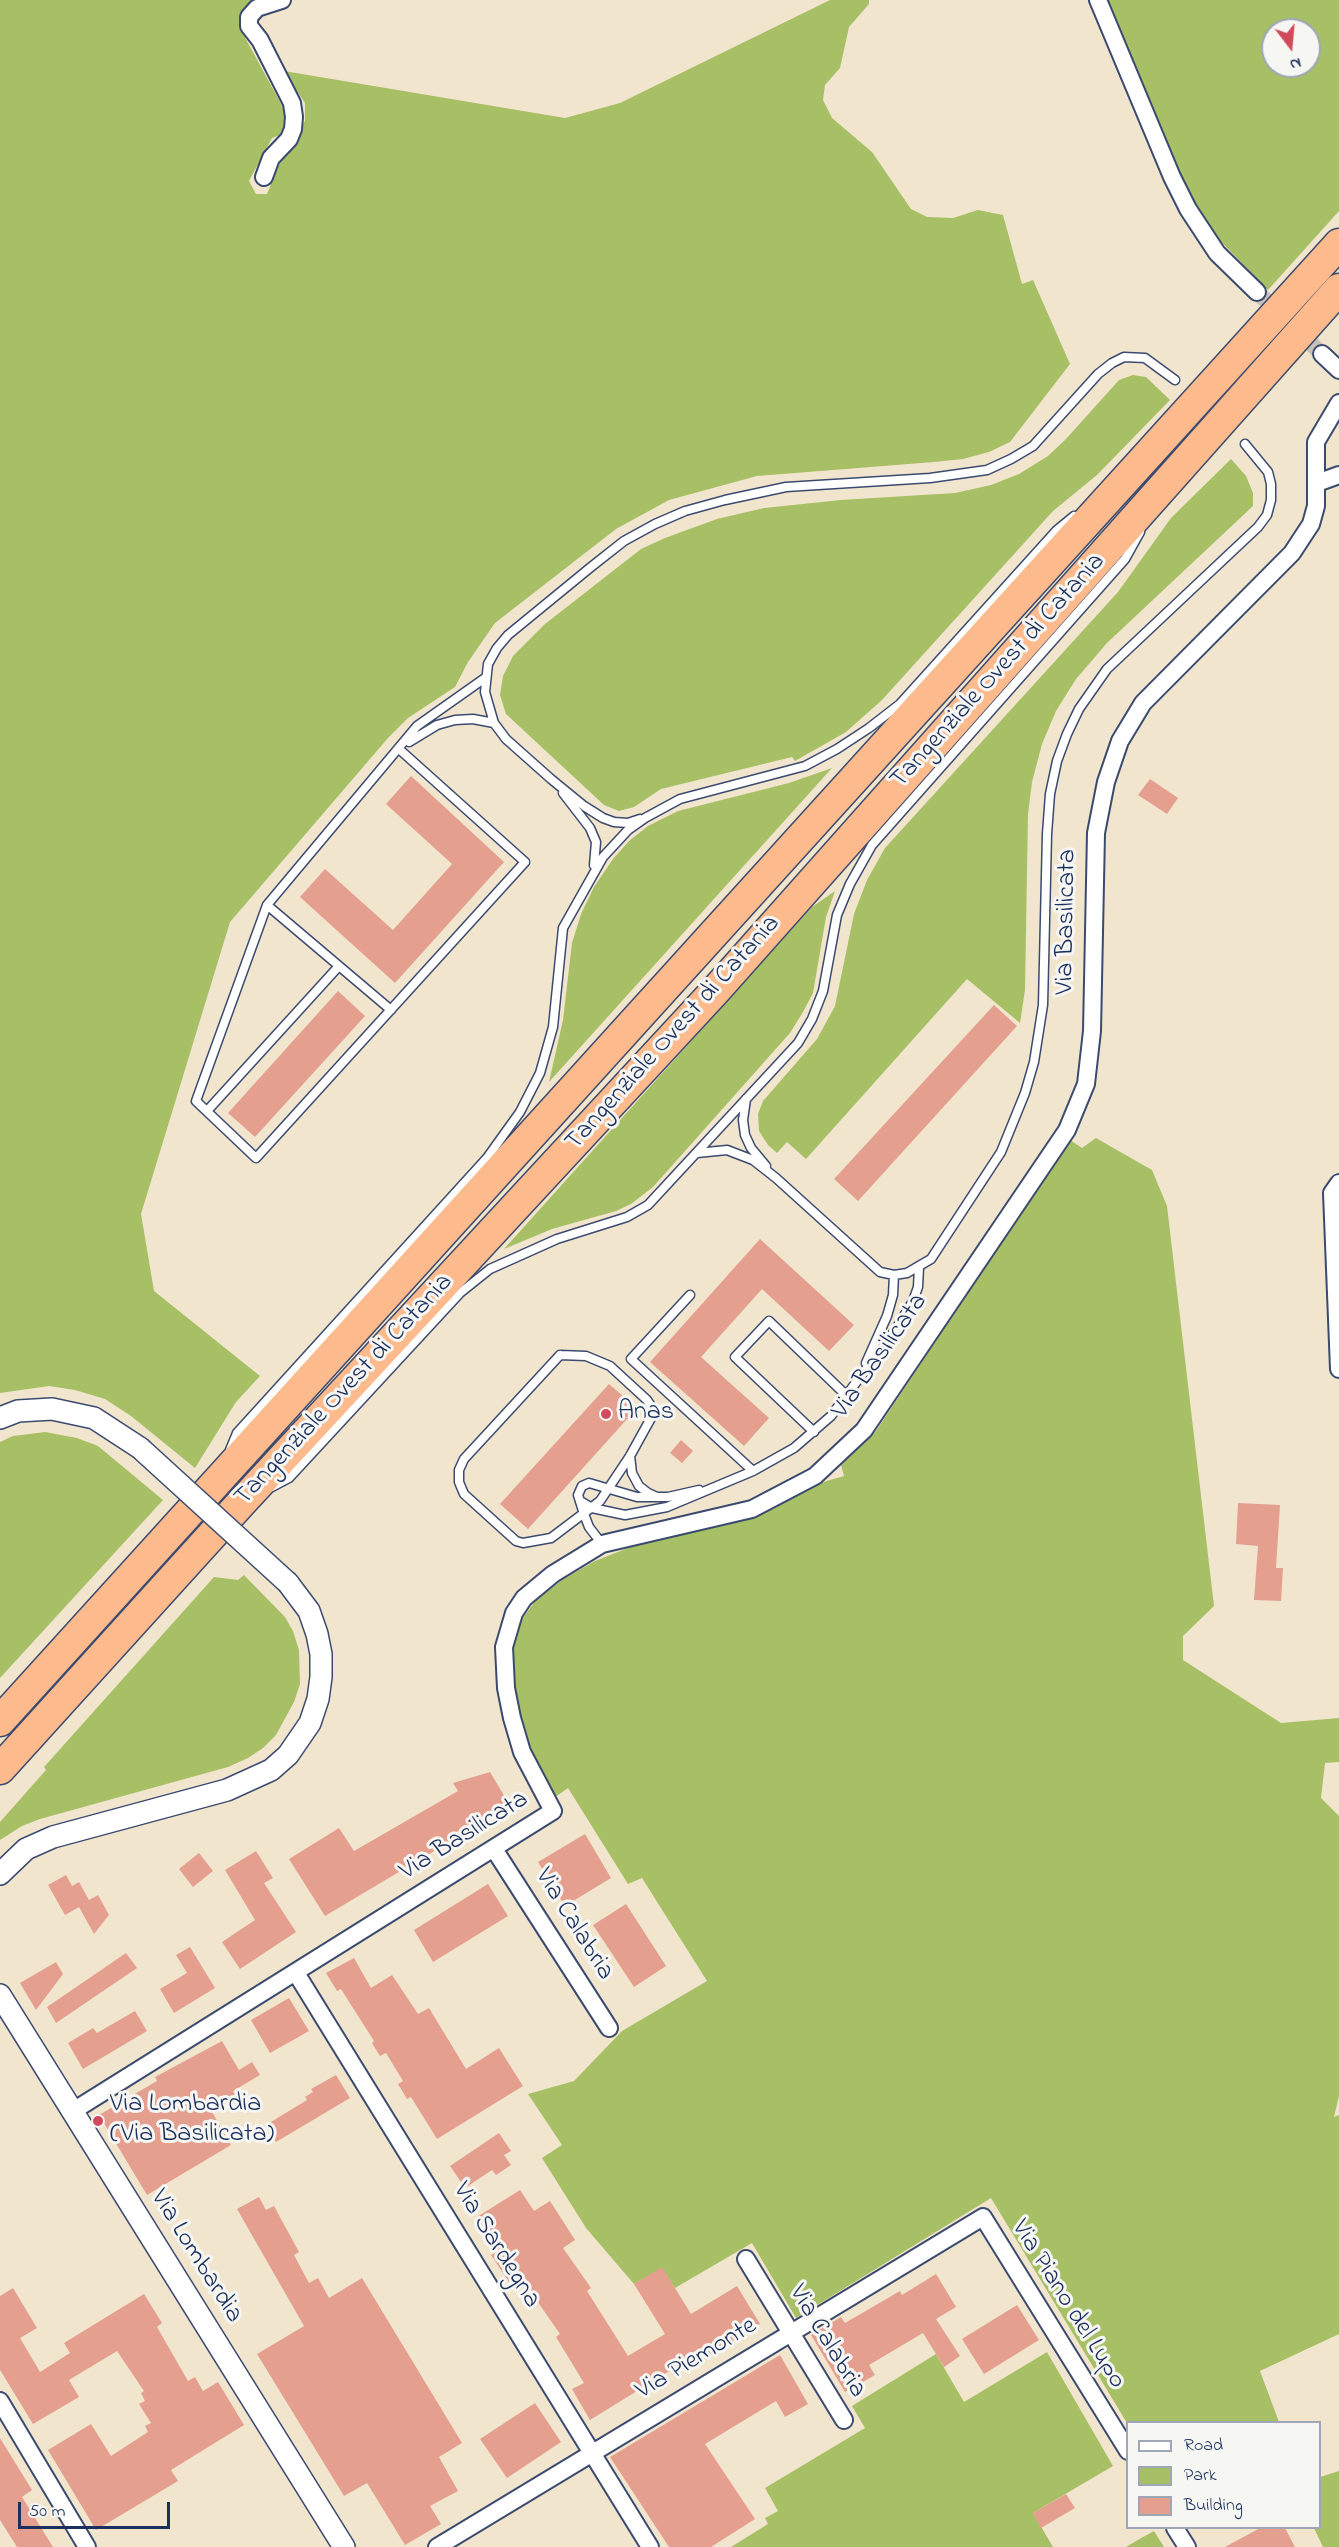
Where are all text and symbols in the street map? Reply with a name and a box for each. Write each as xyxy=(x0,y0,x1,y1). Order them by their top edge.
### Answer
north arrow xyxy=(1261,18,1321,78)
text: N xyxy=(1287,50,1304,76)
street label: Tangenziale Ovest di Catania xyxy=(885,548,1113,796)
street label: Via Basilicata xyxy=(1051,849,1085,995)
street label: Tangenziale Ovest di Catania xyxy=(560,910,788,1158)
street label: Tangenziale Ovest di Catania xyxy=(229,1268,461,1514)
street label: Via Basilicata xyxy=(826,1288,936,1426)
place label: Anas xyxy=(618,1398,674,1430)
marker: Anas xyxy=(599,1407,613,1421)
street label: Via Basilicata xyxy=(395,1785,535,1889)
street label: Via Calabria xyxy=(526,1863,620,1987)
place label: Via Lombardia (Via Basilicata) xyxy=(110,2090,274,2152)
marker: Via Lombardia (Via Basilicata) xyxy=(91,2114,105,2128)
street label: Via Sardegna xyxy=(444,2177,546,2315)
street label: Via Lombardia xyxy=(142,2185,248,2329)
street label: Via Piano del Lupo xyxy=(1003,2215,1131,2395)
street label: Via Calabria xyxy=(780,2280,872,2404)
street label: Via Piemonte xyxy=(631,2312,763,2408)
legend xyxy=(1126,2421,1321,2529)
text: Road xyxy=(1184,2433,1223,2459)
text: Park xyxy=(1184,2463,1217,2489)
scale bar xyxy=(21,2490,172,2528)
text: Building xyxy=(1184,2493,1243,2519)
text: 50 m xyxy=(29,2499,66,2525)

